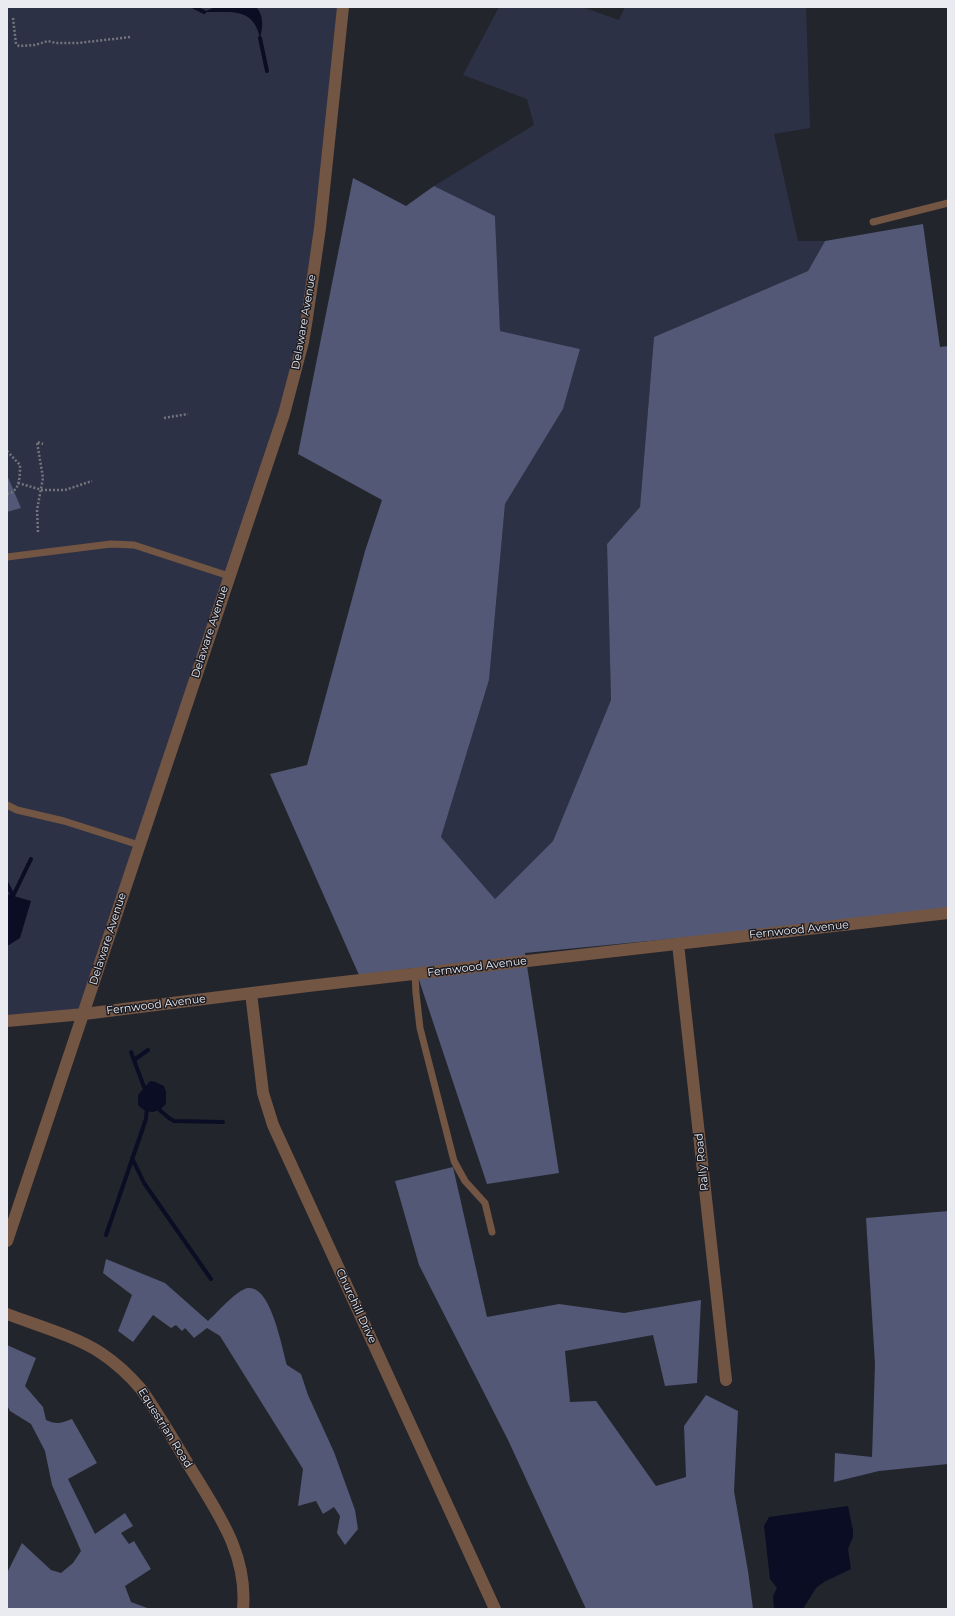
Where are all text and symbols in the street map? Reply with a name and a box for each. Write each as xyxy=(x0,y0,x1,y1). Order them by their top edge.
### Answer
street label: Delaware Avenue xyxy=(289,273,319,371)
street label: Delaware Avenue xyxy=(189,584,231,680)
street label: Delaware Avenue xyxy=(87,891,129,987)
street label: Fernwood Avenue xyxy=(748,918,850,942)
street label: Fernwood Avenue xyxy=(426,954,528,980)
street label: Fernwood Avenue xyxy=(105,992,207,1018)
street label: Rally Road xyxy=(692,1133,712,1191)
street label: Churchill Drive xyxy=(333,1266,379,1346)
street label: Equestrian Road xyxy=(135,1386,195,1470)

